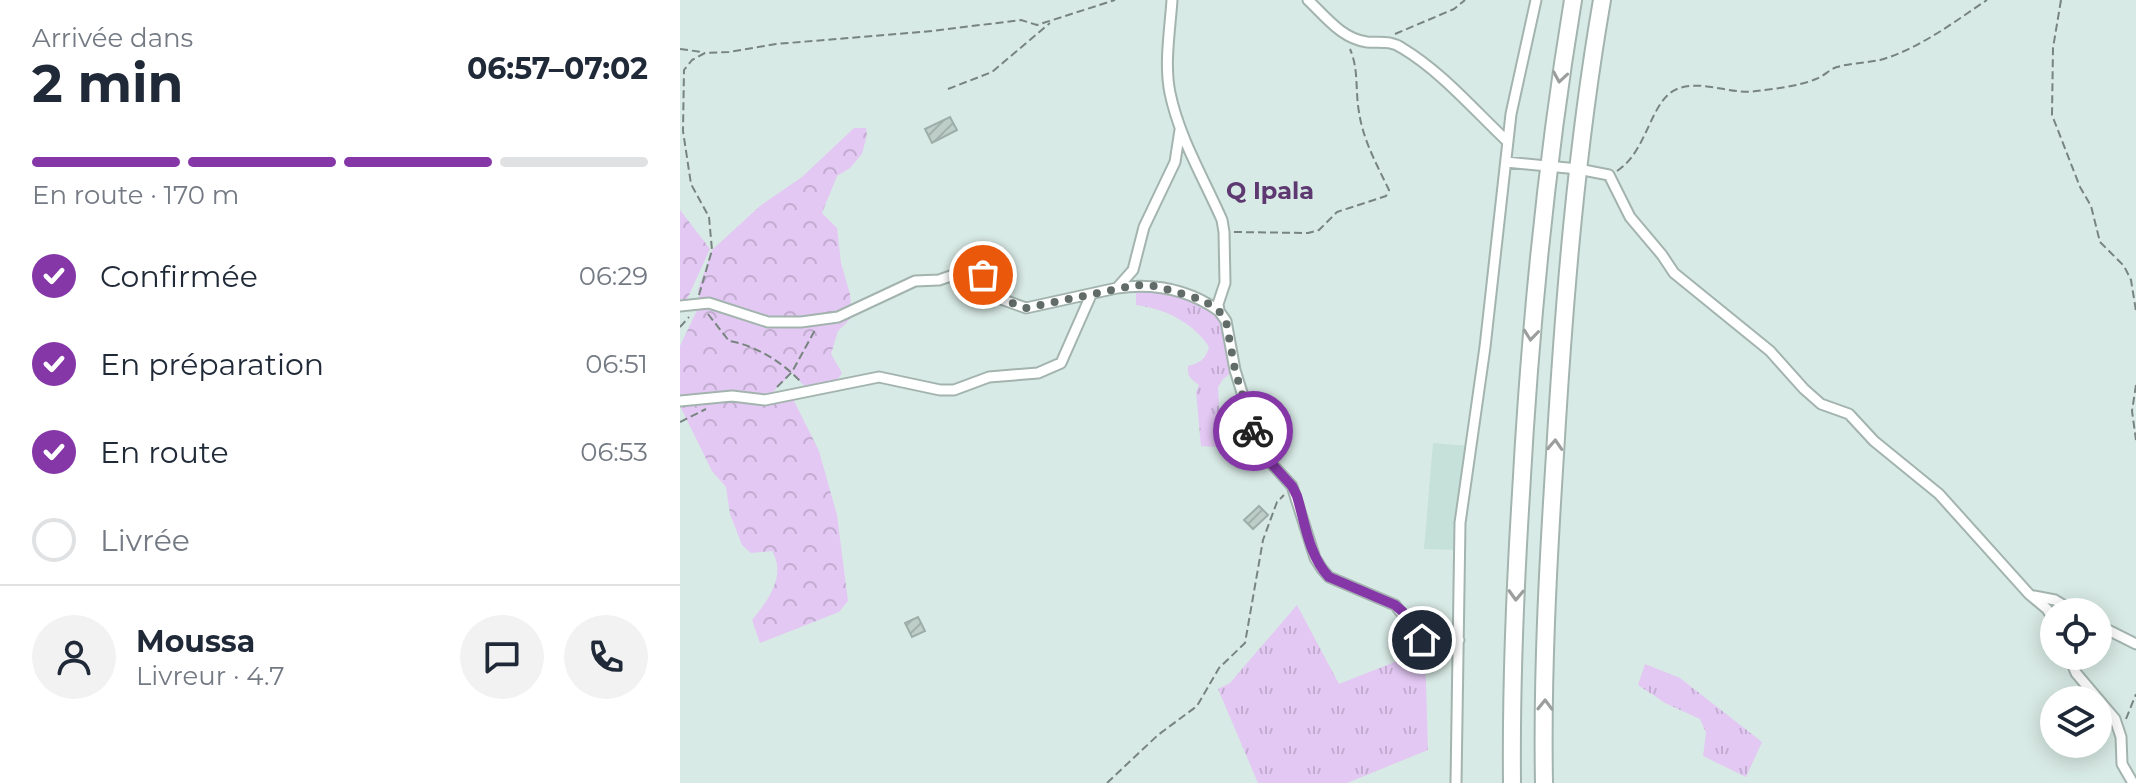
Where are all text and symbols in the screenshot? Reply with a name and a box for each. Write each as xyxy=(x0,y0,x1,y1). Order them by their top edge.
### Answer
text: Arrivée dans xyxy=(32,22,193,54)
text: 06:57–07:02 xyxy=(467,50,648,87)
text: 2 min xyxy=(32,52,184,115)
one-way arrow xyxy=(1552,70,1569,84)
district label: Q Ipala xyxy=(1226,176,1314,205)
text: En route · 170 m xyxy=(32,179,239,211)
pin xyxy=(949,241,1017,309)
icon: bag xyxy=(961,253,1005,297)
icon: check xyxy=(32,254,76,298)
text: Confirmée xyxy=(100,258,258,295)
text: 06:29 xyxy=(579,260,648,292)
one-way arrow xyxy=(1522,329,1539,342)
icon: check xyxy=(32,342,76,386)
text: En préparation xyxy=(100,346,324,383)
text: 06:51 xyxy=(585,348,648,380)
courier xyxy=(1213,391,1293,471)
icon: bike xyxy=(1231,409,1275,453)
icon: check xyxy=(32,430,76,474)
text: En route xyxy=(100,434,229,471)
text: 06:53 xyxy=(580,436,648,468)
one-way arrow xyxy=(1546,438,1563,451)
text: Livrée xyxy=(100,522,190,559)
one-way arrow xyxy=(1507,589,1525,602)
map controls xyxy=(2040,598,2112,758)
button: locate xyxy=(2040,598,2112,670)
pin xyxy=(1388,606,1456,674)
button: person xyxy=(32,615,116,699)
button: chat xyxy=(460,615,544,699)
button: phone xyxy=(564,615,648,699)
icon: home xyxy=(1400,618,1444,662)
text: Moussa xyxy=(136,623,255,660)
text: Livreur · 4.7 xyxy=(136,660,285,692)
button: layers xyxy=(2040,686,2112,758)
one-way arrow xyxy=(1536,698,1553,711)

